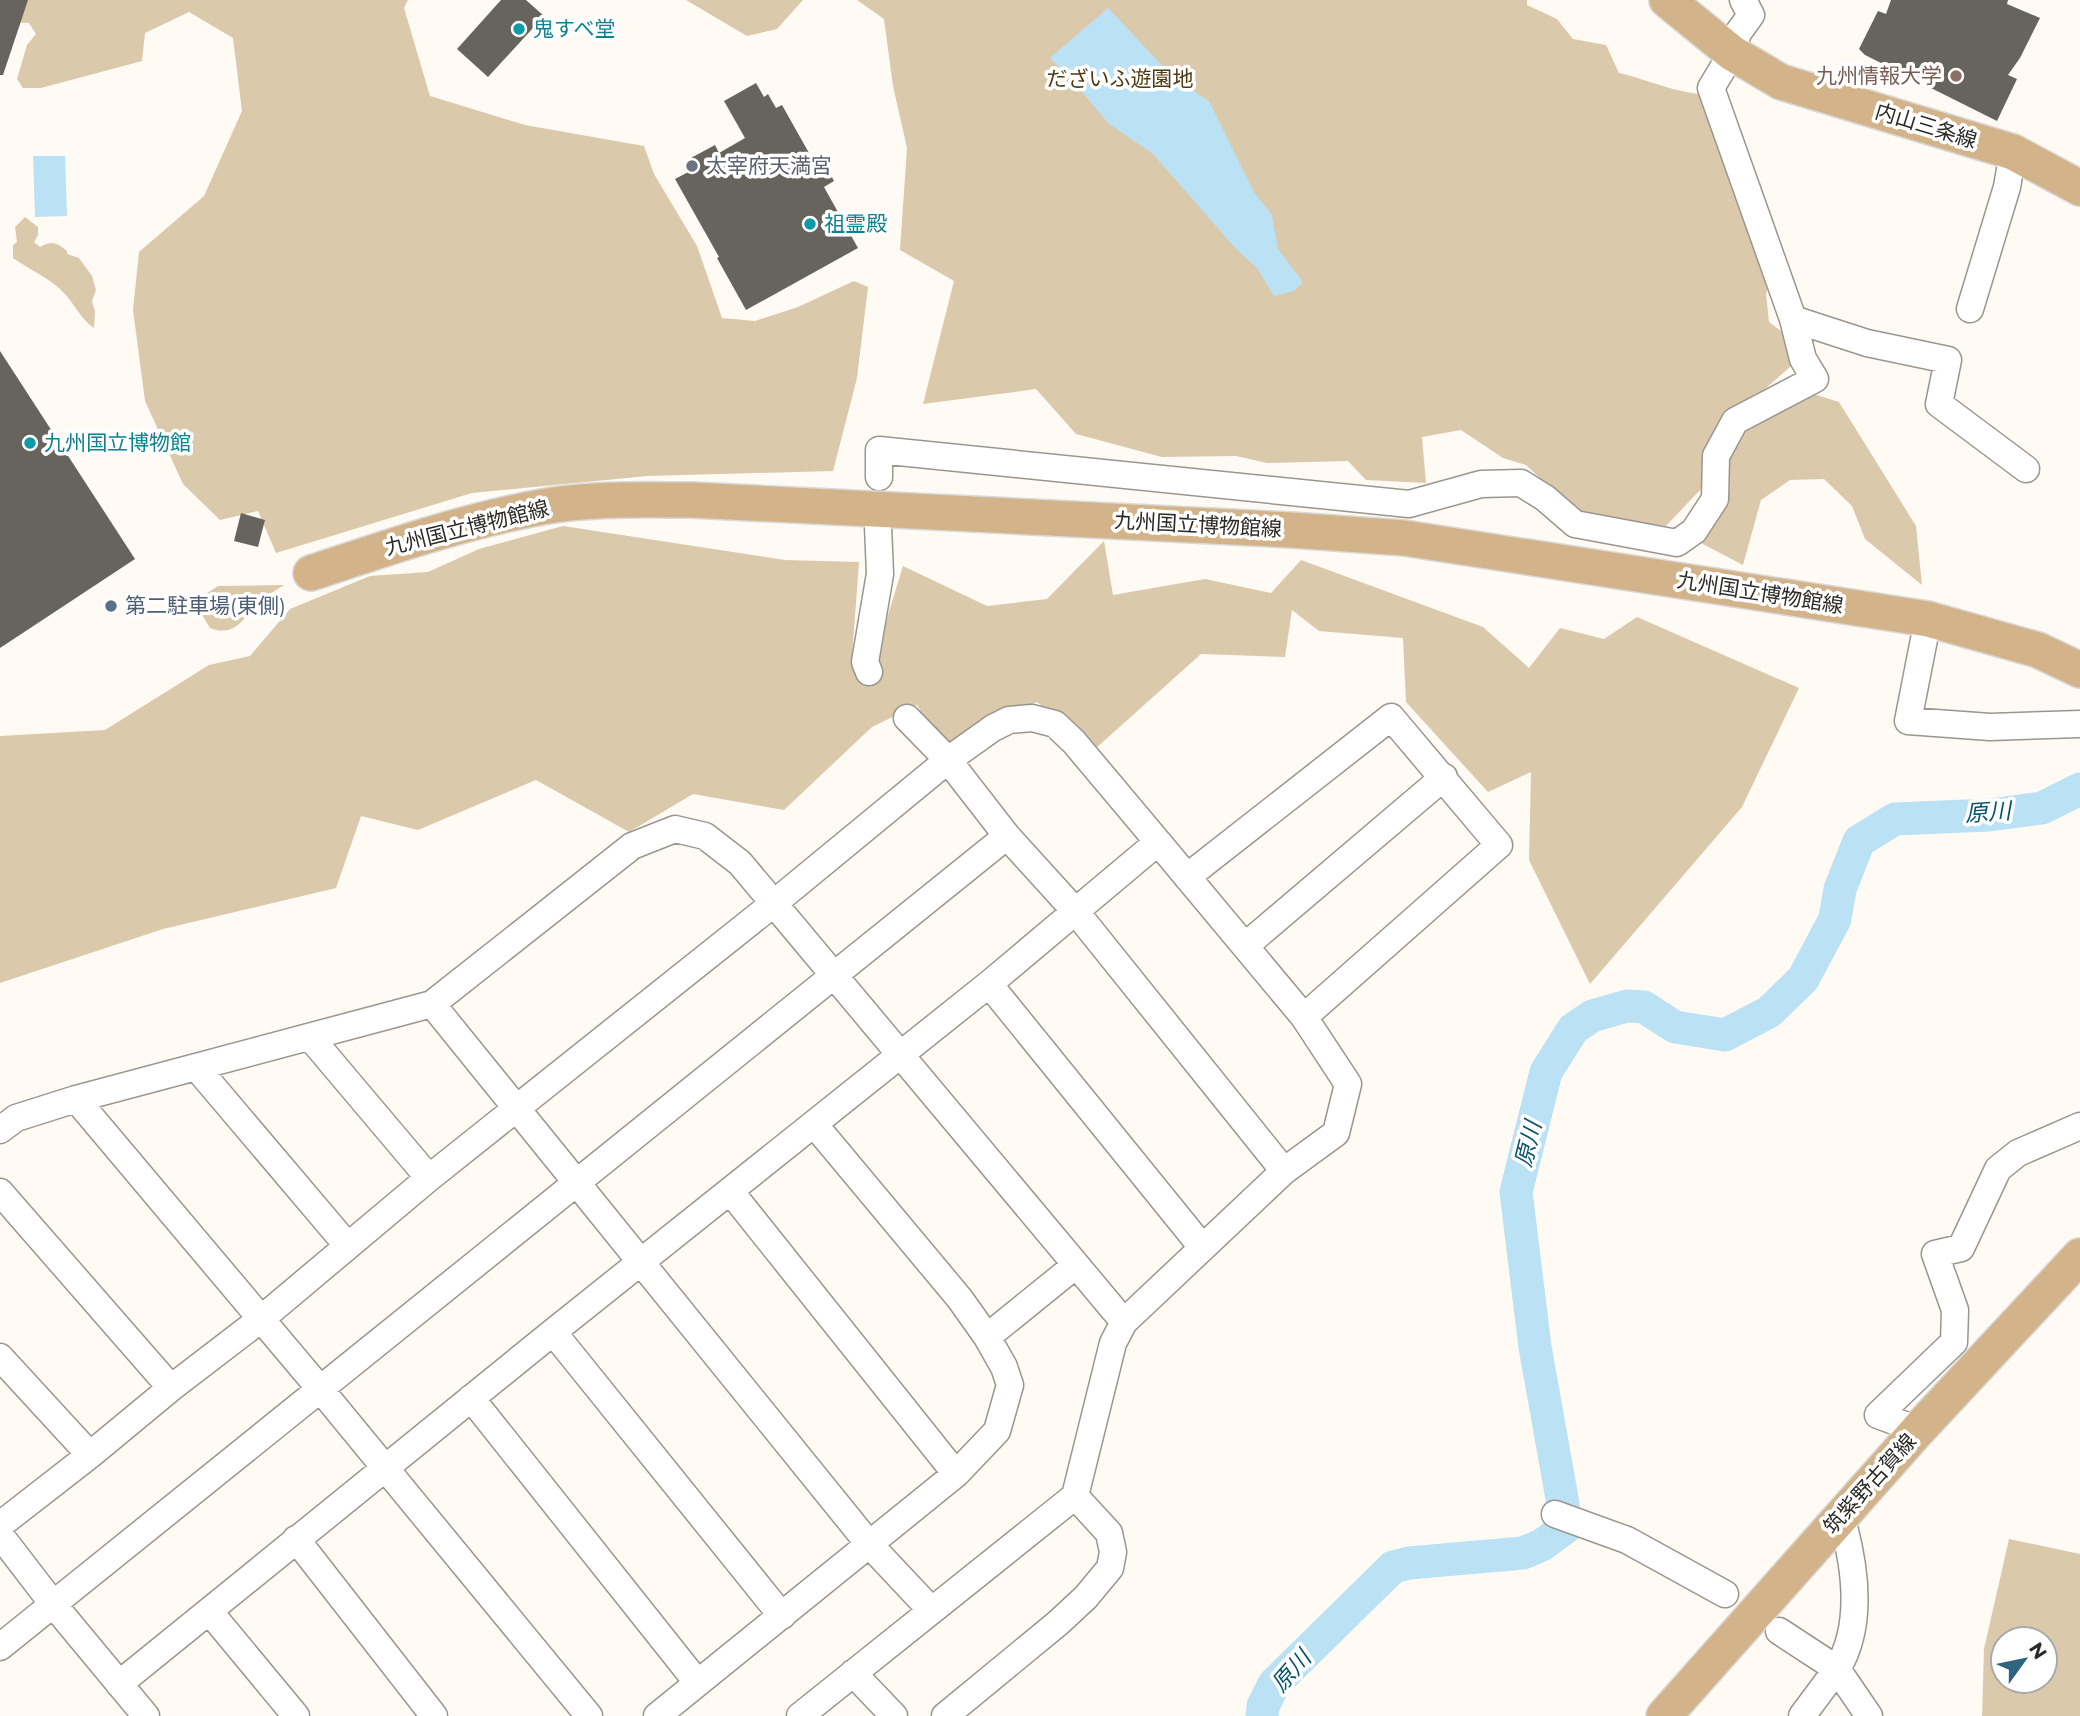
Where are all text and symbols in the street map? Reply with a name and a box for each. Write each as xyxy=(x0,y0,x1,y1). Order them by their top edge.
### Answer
place label: 鬼すべ堂 xyxy=(533,16,616,41)
marker: 鬼すべ堂 xyxy=(511,21,527,37)
place label: 九州情報大学 xyxy=(1816,63,1942,88)
park label: だざいふ遊園地 xyxy=(1047,66,1194,91)
marker: 九州情報大学 xyxy=(1948,68,1964,84)
street label: 内山三条線 xyxy=(1872,98,1980,153)
place label: 太宰府天満宮 xyxy=(706,153,832,178)
marker: 太宰府天満宮 xyxy=(684,158,700,174)
place label: 祖霊殿 xyxy=(824,211,887,236)
marker: 祖霊殿 xyxy=(802,216,818,232)
place label: 九州国立博物館 xyxy=(44,430,191,455)
marker: 九州国立博物館 xyxy=(22,435,38,451)
street label: 九州国立博物館線 xyxy=(382,495,551,560)
street label: 九州国立博物館線 xyxy=(1113,508,1283,541)
street label: 九州国立博物館線 xyxy=(1675,567,1845,618)
place label: 第二駐車場(東側) xyxy=(125,593,286,618)
marker: 第二駐車場(東側) xyxy=(103,598,119,614)
water label: 原川 xyxy=(1964,796,2015,828)
water label: 原川 xyxy=(1509,1115,1548,1170)
street label: 筑紫野古賀線 xyxy=(1818,1428,1921,1539)
north arrow xyxy=(1989,1625,2059,1695)
text: N xyxy=(2024,1638,2052,1664)
water label: 原川 xyxy=(1265,1642,1319,1698)

